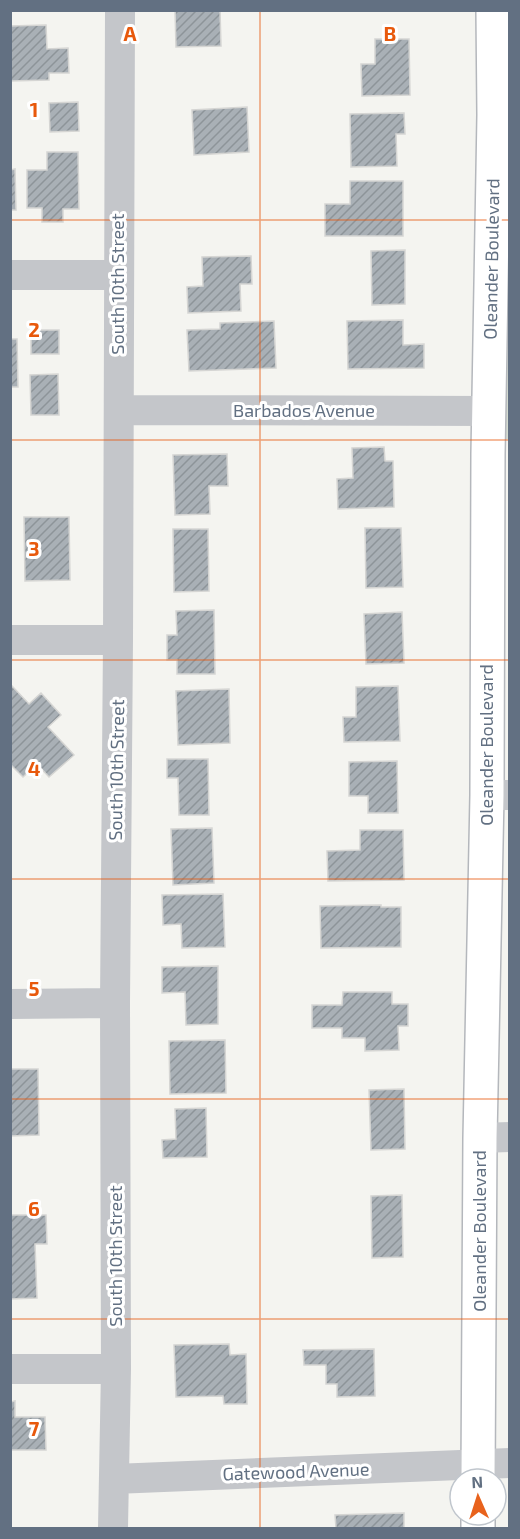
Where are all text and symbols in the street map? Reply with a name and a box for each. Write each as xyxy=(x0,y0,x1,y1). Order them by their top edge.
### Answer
text: A xyxy=(123,21,137,45)
text: B xyxy=(384,21,396,45)
text: 1 xyxy=(30,97,38,121)
street label: Oleander Boulevard xyxy=(479,178,503,340)
street label: South 10th Street xyxy=(106,213,128,355)
text: 2 xyxy=(28,317,40,341)
street label: Barbados Avenue xyxy=(233,399,375,421)
text: 3 xyxy=(28,536,40,560)
street label: Oleander Boulevard xyxy=(475,664,497,826)
street label: South 10th Street xyxy=(104,699,128,841)
text: 4 xyxy=(28,756,41,780)
text: 5 xyxy=(28,976,40,1000)
street label: Oleander Boulevard xyxy=(468,1150,490,1312)
street label: South 10th Street xyxy=(104,1185,126,1327)
text: 6 xyxy=(28,1196,40,1220)
text: 7 xyxy=(29,1416,40,1440)
street label: Gatewood Avenue xyxy=(222,1457,370,1485)
north arrow xyxy=(448,1467,508,1527)
text: N xyxy=(471,1472,483,1491)

